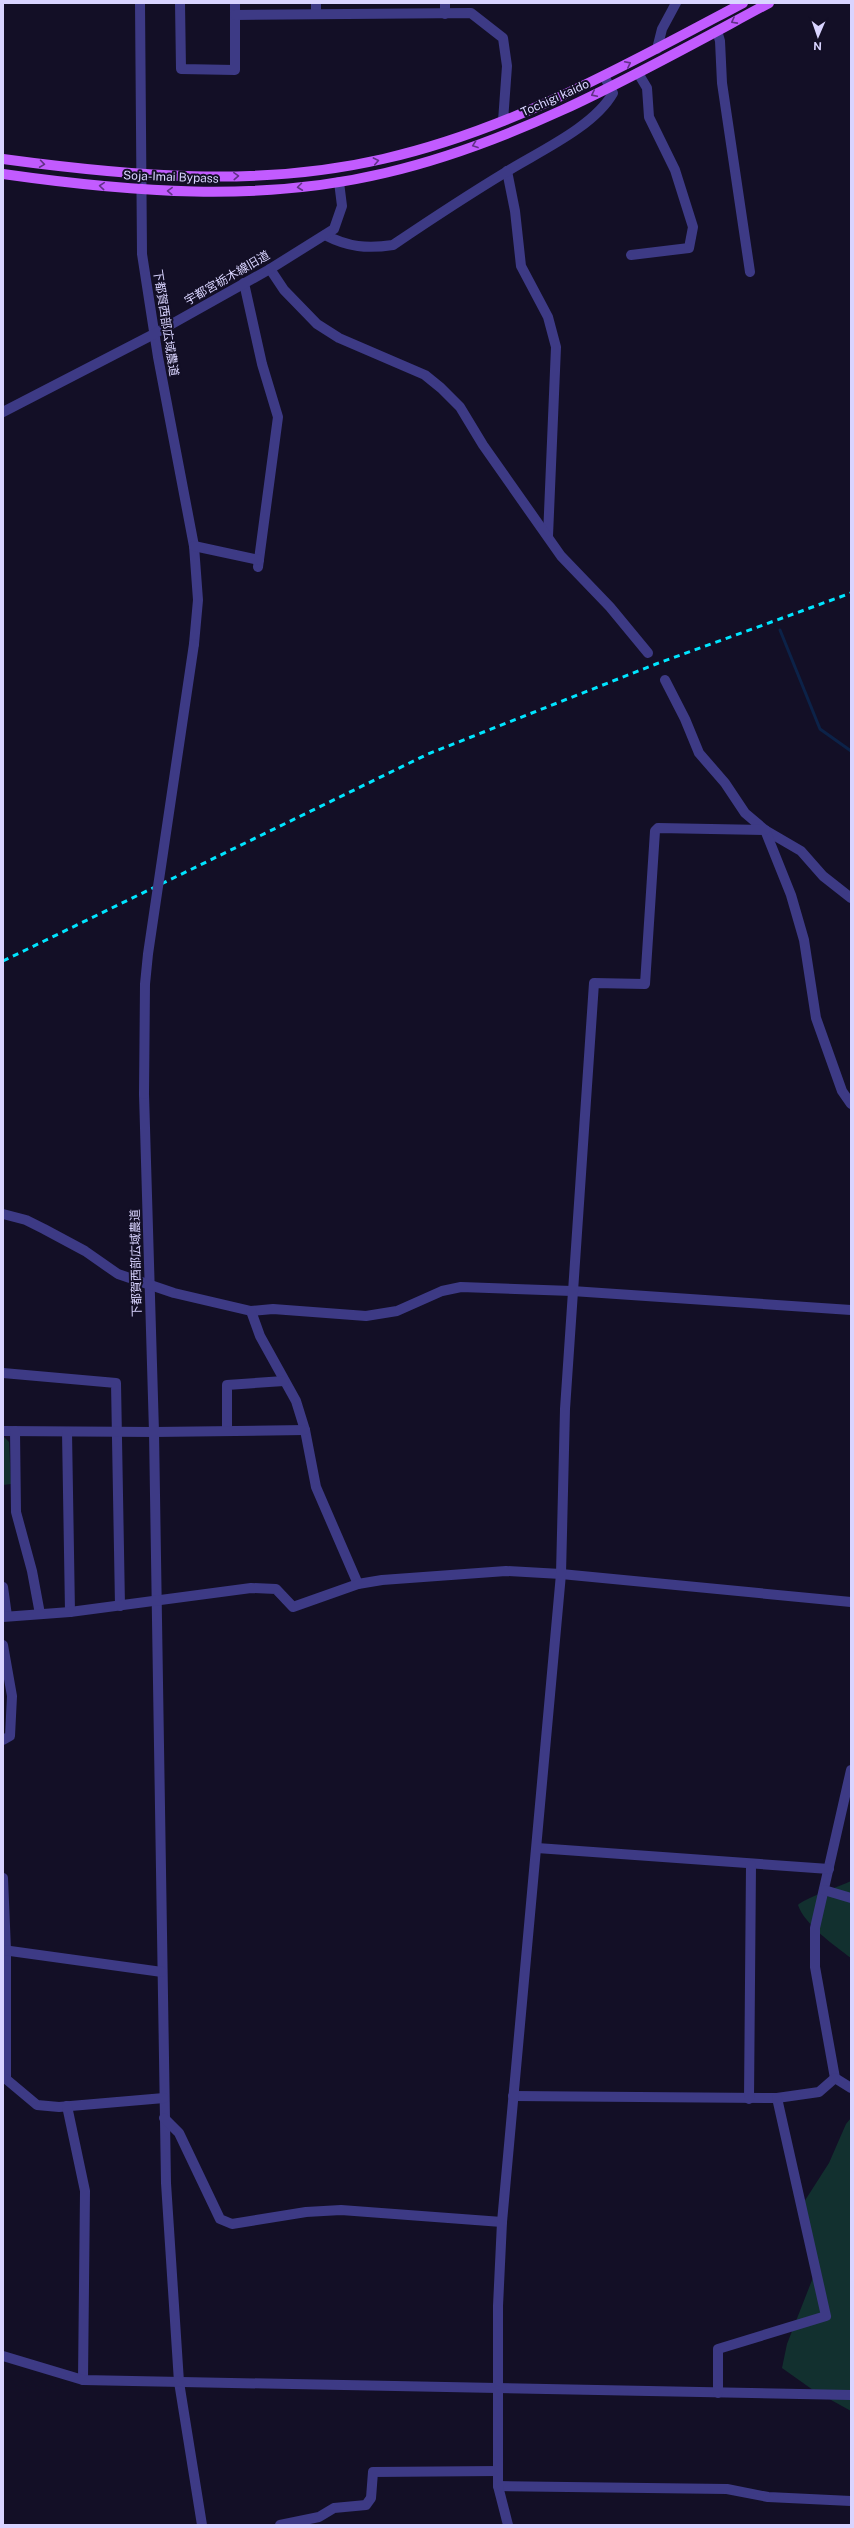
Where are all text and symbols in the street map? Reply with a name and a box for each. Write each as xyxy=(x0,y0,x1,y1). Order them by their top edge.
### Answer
north arrow xyxy=(798,16,838,56)
one-way arrow xyxy=(731,17,739,24)
text: N xyxy=(813,40,822,52)
one-way arrow xyxy=(623,61,631,69)
street label: Tochigi kaido xyxy=(519,77,591,119)
one-way arrow xyxy=(591,89,599,97)
one-way arrow xyxy=(471,141,478,149)
one-way arrow xyxy=(373,157,379,165)
one-way arrow xyxy=(39,160,45,169)
street label: Soja-Imai Bypass xyxy=(123,168,219,186)
one-way arrow xyxy=(233,172,239,181)
one-way arrow xyxy=(99,182,105,191)
one-way arrow xyxy=(297,182,303,191)
one-way arrow xyxy=(167,186,173,195)
street label: 宇都宮栃木線旧道 xyxy=(182,248,272,308)
street label: 下都賀西部広域農道 xyxy=(151,269,181,377)
street label: 下都賀西部広域農道 xyxy=(128,1209,144,1317)

